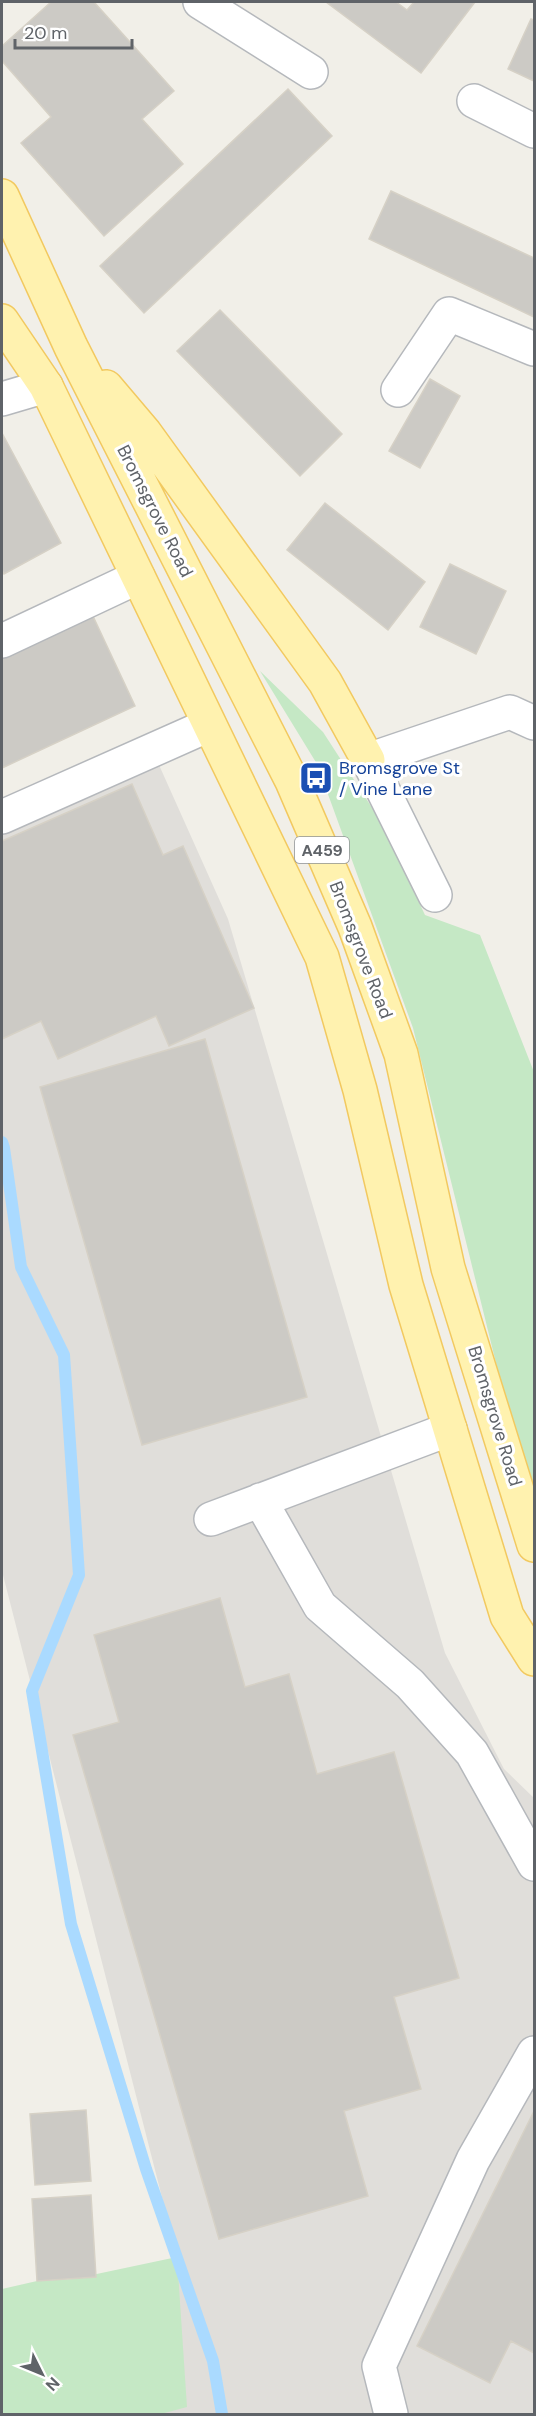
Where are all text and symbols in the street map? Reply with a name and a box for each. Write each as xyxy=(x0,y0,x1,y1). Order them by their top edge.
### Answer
scale bar xyxy=(15,12,132,50)
text: 20 m xyxy=(24,21,67,45)
street label: Bromsgrove Road xyxy=(111,441,199,581)
place label: Bromsgrove St / Vine Lane xyxy=(339,756,460,801)
bus stop icon: Bromsgrove St / Vine Lane xyxy=(298,760,334,796)
road number: A459 xyxy=(295,837,349,863)
street label: Bromsgrove Road xyxy=(324,878,398,1022)
street label: Bromsgrove Road xyxy=(462,1343,528,1489)
north arrow xyxy=(12,2344,72,2404)
text: N xyxy=(41,2372,64,2395)

